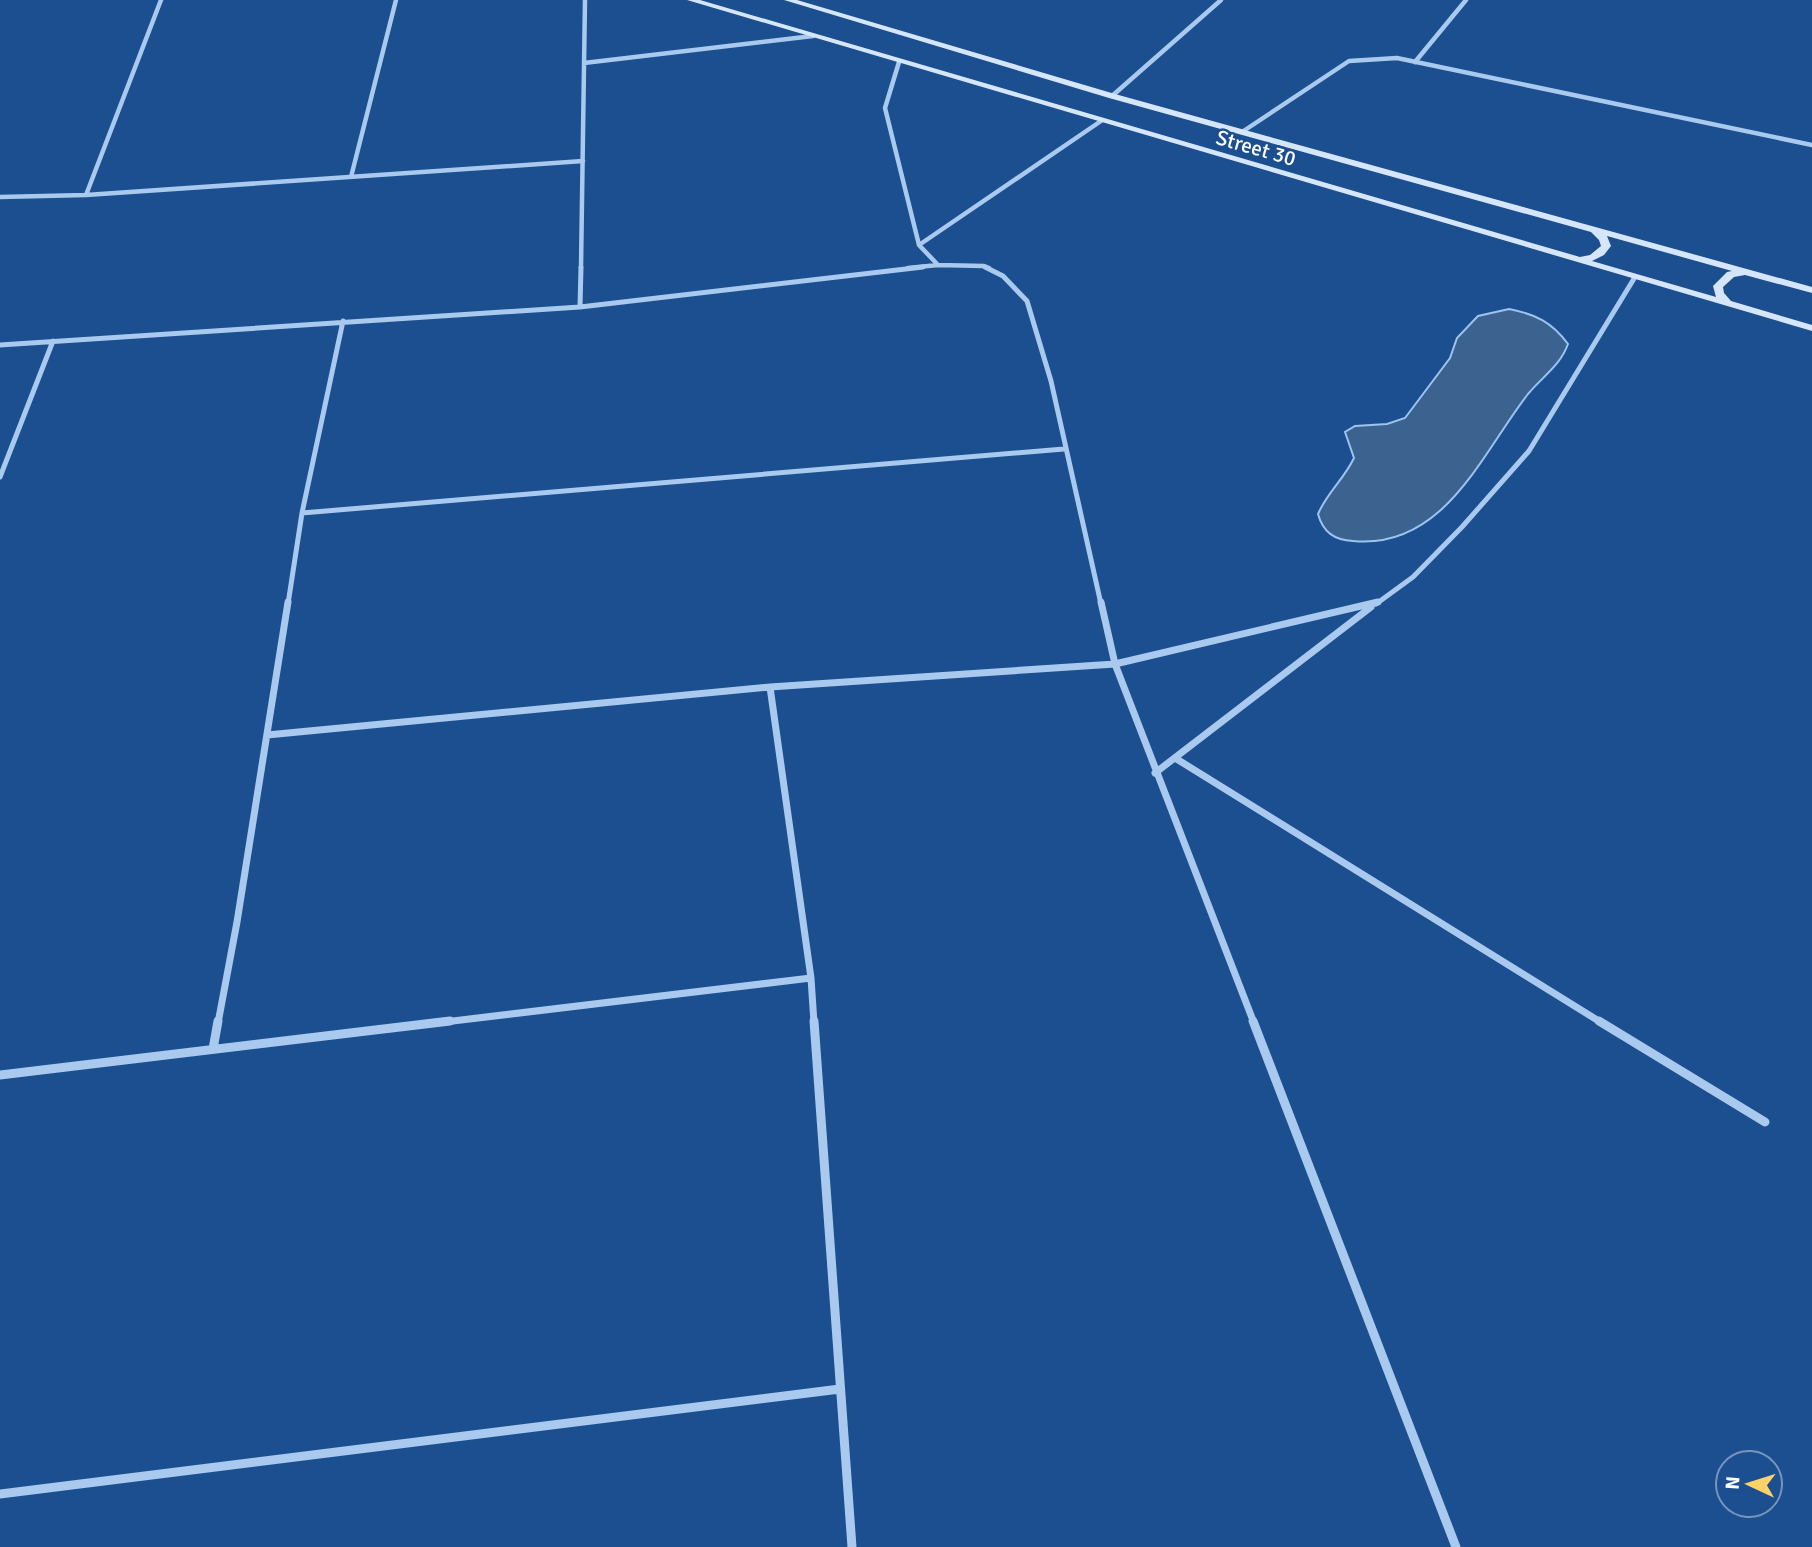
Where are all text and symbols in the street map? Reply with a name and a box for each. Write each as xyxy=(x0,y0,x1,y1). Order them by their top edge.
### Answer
street label: Street 30 xyxy=(1213,124,1299,172)
north arrow xyxy=(1714,1449,1784,1519)
text: N xyxy=(1721,1475,1745,1490)

